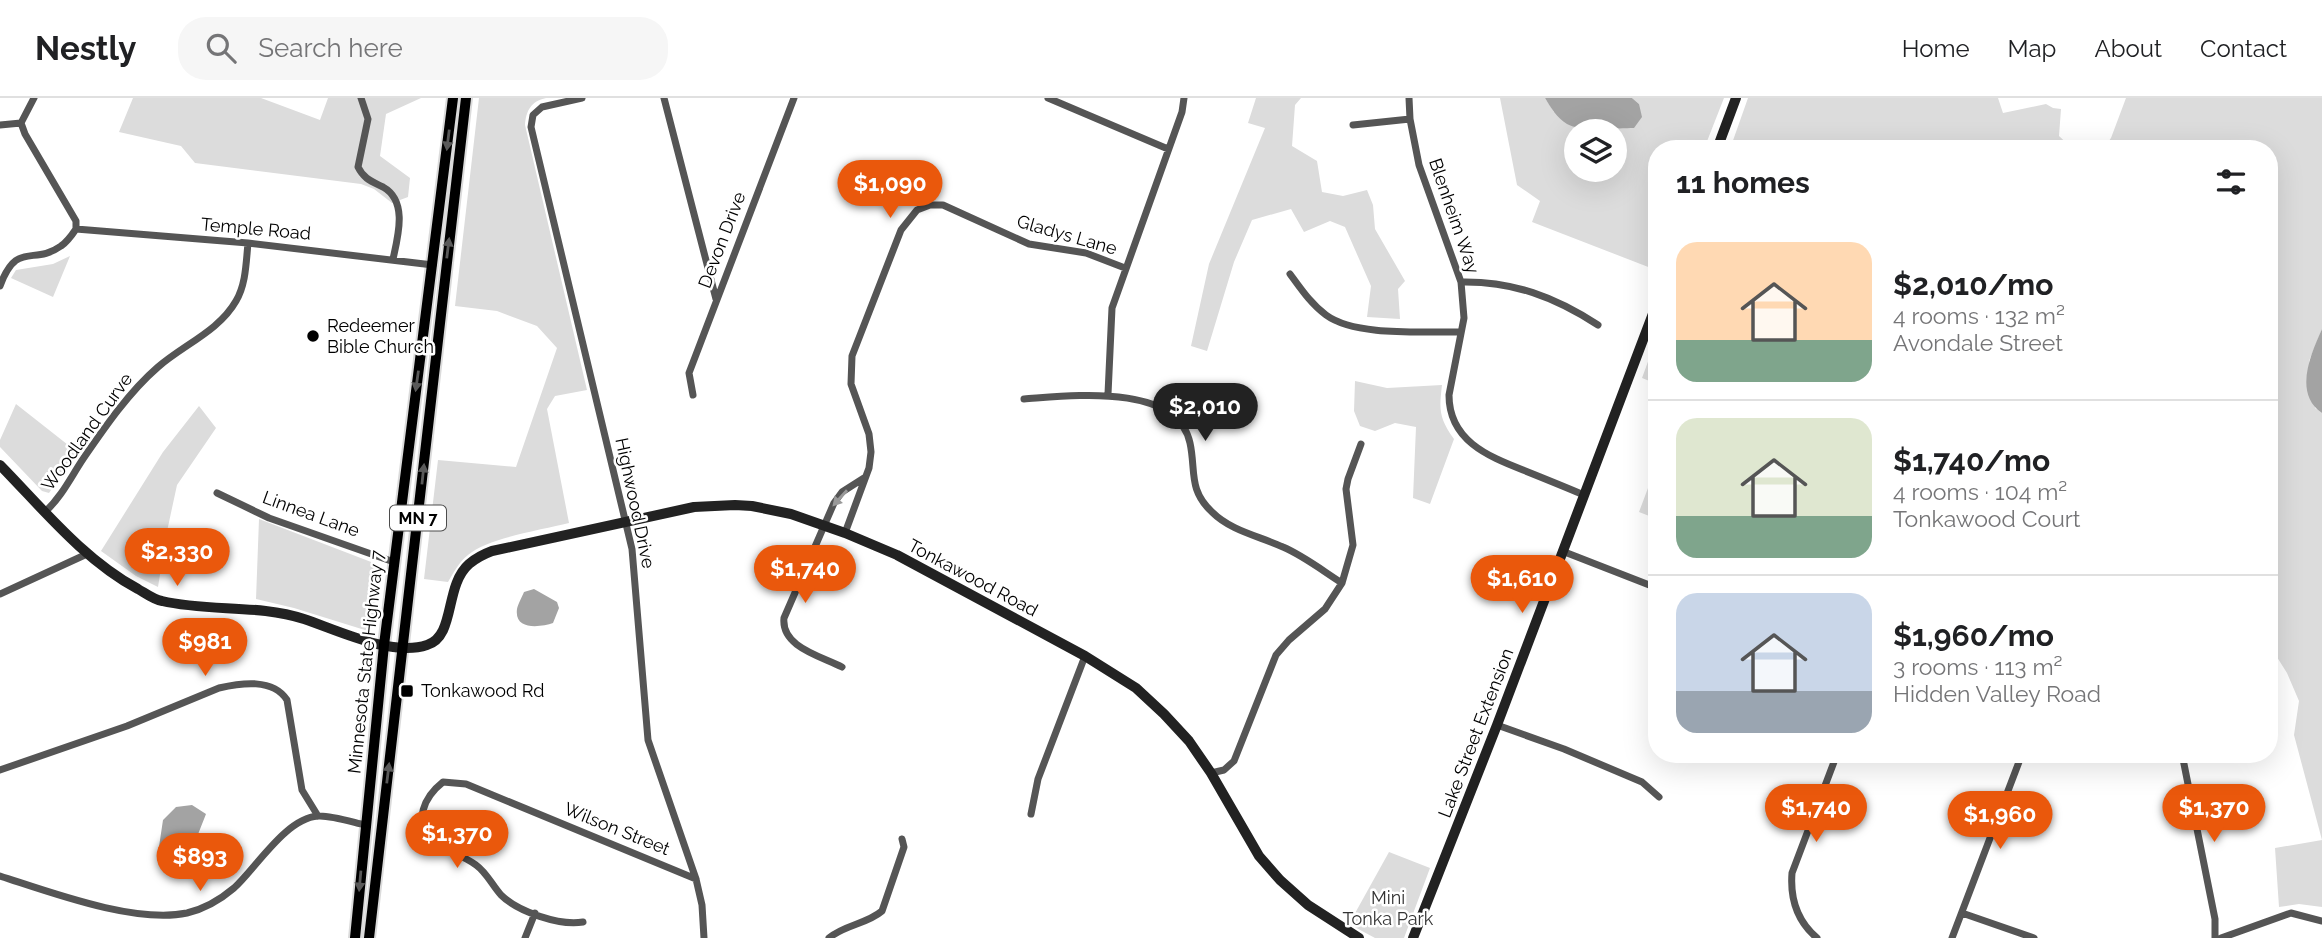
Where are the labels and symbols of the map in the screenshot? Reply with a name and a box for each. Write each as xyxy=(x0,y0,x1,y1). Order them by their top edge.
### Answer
one-way arrow xyxy=(442,129,453,151)
street label: Blenheim Way xyxy=(1425,155,1484,276)
pin: $1,090 xyxy=(833,160,947,220)
street label: Devon Drive xyxy=(694,188,750,291)
street label: Gladys Lane xyxy=(1015,210,1120,259)
street label: Temple Road xyxy=(200,213,312,244)
one-way arrow xyxy=(443,237,454,259)
place label: Redeemer Bible Church xyxy=(327,315,434,357)
marker: Redeemer Bible Church xyxy=(305,328,321,344)
street label: Woodland Curve xyxy=(37,368,137,495)
one-way arrow xyxy=(411,370,422,392)
pin: $2,010 xyxy=(1148,384,1262,443)
street label: Highwood Drive xyxy=(611,436,660,571)
one-way arrow xyxy=(417,463,428,485)
street label: Linnea Lane xyxy=(260,486,363,541)
one-way arrow xyxy=(832,489,848,507)
road number: MN 7 xyxy=(390,506,446,530)
pin: $2,330 xyxy=(120,528,234,588)
street label: Tonkawood Road xyxy=(905,535,1042,621)
pin: $1,740 xyxy=(748,546,862,605)
street label: Minnesota State Highway 7 xyxy=(343,549,388,775)
pin: $1,610 xyxy=(1465,556,1579,615)
pin: $981 xyxy=(164,618,246,678)
street label: Lake Street Extension xyxy=(1434,645,1518,821)
place label: Tonkawood Rd xyxy=(421,680,544,701)
marker: Tonkawood Rd xyxy=(399,683,415,699)
one-way arrow xyxy=(383,762,394,784)
pin: $1,740 xyxy=(1759,784,1873,844)
pin: $1,370 xyxy=(2157,784,2271,844)
pin: $1,960 xyxy=(1943,792,2057,851)
street label: Wilson Street xyxy=(561,798,673,859)
pin: $1,370 xyxy=(400,810,514,870)
pin: $893 xyxy=(159,834,241,893)
one-way arrow xyxy=(354,871,365,893)
park label: Mini Tonka Park xyxy=(1343,887,1434,929)

